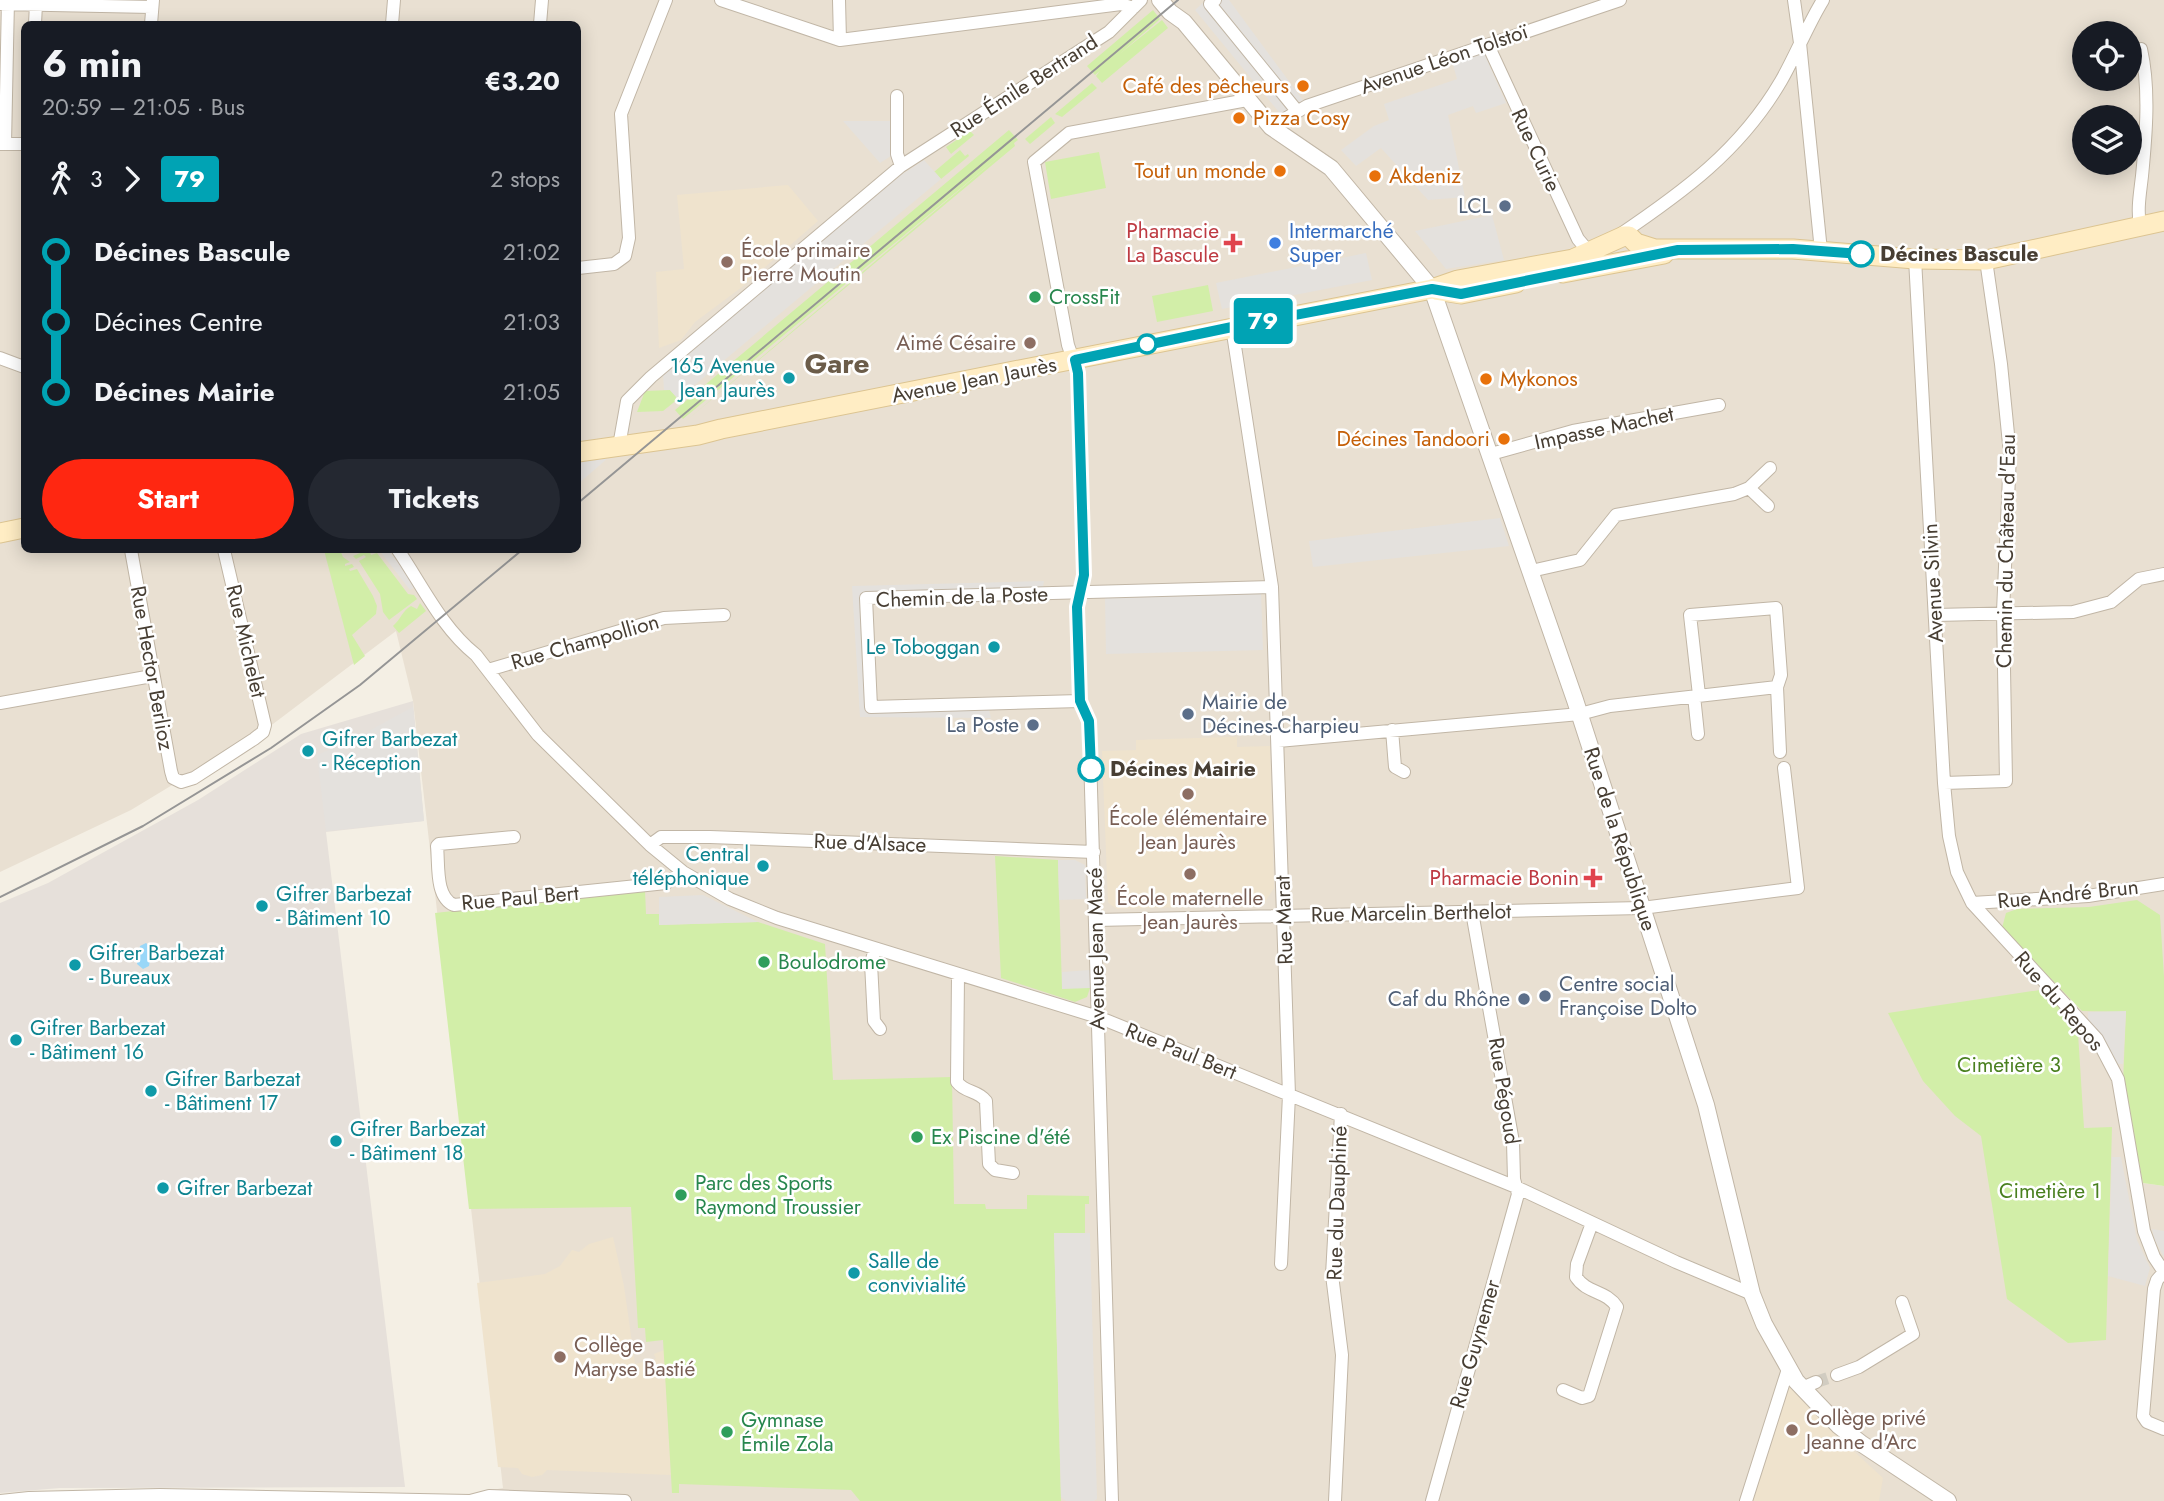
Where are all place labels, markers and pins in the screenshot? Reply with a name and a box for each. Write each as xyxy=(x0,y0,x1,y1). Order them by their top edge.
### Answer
place label: Café des pêcheurs xyxy=(1122,71,1289,101)
marker: Café des pêcheurs xyxy=(1295,78,1311,94)
place label: Pizza Cosy xyxy=(1253,103,1351,133)
marker: Pizza Cosy xyxy=(1231,110,1247,126)
place label: Tout un monde xyxy=(1134,156,1266,186)
place label: Akdeniz xyxy=(1389,161,1461,191)
marker: Tout un monde xyxy=(1272,163,1288,179)
marker: Akdeniz xyxy=(1367,168,1383,184)
place label: LCL xyxy=(1458,191,1492,221)
marker: LCL xyxy=(1497,198,1513,214)
place label: Pharmacie La Bascule xyxy=(1126,216,1219,270)
place label: Intermarché Super xyxy=(1289,216,1394,270)
place label: École primaire Pierre Moutin xyxy=(741,235,870,289)
marker: Pharmacie La Bascule xyxy=(1225,235,1241,251)
marker: Intermarché Super xyxy=(1267,235,1283,251)
place label: Décines Bascule xyxy=(1880,239,2039,269)
marker: Décines Bascule xyxy=(1848,241,1874,267)
marker: École primaire Pierre Moutin xyxy=(719,254,735,270)
place label: CrossFit xyxy=(1049,282,1120,312)
marker: CrossFit xyxy=(1027,289,1043,305)
place label: Aimé Césaire xyxy=(896,328,1016,358)
unlabelled marker xyxy=(1137,334,1157,354)
marker: Aimé Césaire xyxy=(1022,335,1038,351)
place label: 165 Avenue Jean Jaurès xyxy=(670,351,775,405)
place label: Mykonos xyxy=(1500,364,1578,394)
marker: 165 Avenue Jean Jaurès xyxy=(781,370,797,386)
marker: Mykonos xyxy=(1478,371,1494,387)
place label: Décines Tandoori xyxy=(1336,424,1490,454)
marker: Décines Tandoori xyxy=(1496,431,1512,447)
place label: Le Toboggan xyxy=(866,632,980,662)
marker: Le Toboggan xyxy=(986,639,1002,655)
place label: Mairie de Décines-Charpieu xyxy=(1202,687,1359,741)
marker: Mairie de Décines-Charpieu xyxy=(1180,706,1196,722)
place label: La Poste xyxy=(946,710,1019,740)
marker: La Poste xyxy=(1025,717,1041,733)
place label: Gifrer Barbezat - Réception xyxy=(322,724,457,778)
marker: Gifrer Barbezat - Réception xyxy=(300,743,316,759)
place label: Décines Mairie xyxy=(1110,754,1256,784)
marker: Décines Mairie xyxy=(1078,756,1104,782)
marker: École élémentaire Jean Jaurès xyxy=(1180,786,1196,802)
place label: École élémentaire Jean Jaurès xyxy=(1109,803,1267,857)
place label: Central téléphonique xyxy=(633,839,749,893)
marker: Central téléphonique xyxy=(755,858,771,874)
place label: Pharmacie Bonin xyxy=(1429,863,1579,893)
marker: École maternelle Jean Jaurès xyxy=(1182,866,1198,882)
marker: Pharmacie Bonin xyxy=(1585,870,1601,886)
place label: Gifrer Barbezat - Bâtiment 10 xyxy=(276,879,411,933)
place label: École maternelle Jean Jaurès xyxy=(1117,883,1264,937)
marker: Gifrer Barbezat - Bâtiment 10 xyxy=(254,898,270,914)
place label: Gifrer Barbezat - Bureaux xyxy=(89,938,224,992)
place label: Boulodrome xyxy=(778,947,886,977)
marker: Boulodrome xyxy=(756,954,772,970)
marker: Gifrer Barbezat - Bureaux xyxy=(67,957,83,973)
place label: Centre social Françoise Dolto xyxy=(1559,969,1697,1023)
place label: Caf du Rhône xyxy=(1388,984,1510,1014)
marker: Centre social Françoise Dolto xyxy=(1537,988,1553,1004)
marker: Caf du Rhône xyxy=(1516,991,1532,1007)
place label: Gifrer Barbezat - Bâtiment 16 xyxy=(30,1013,165,1067)
marker: Gifrer Barbezat - Bâtiment 16 xyxy=(8,1032,24,1048)
place label: Gifrer Barbezat - Bâtiment 17 xyxy=(165,1064,300,1118)
marker: Gifrer Barbezat - Bâtiment 17 xyxy=(143,1083,159,1099)
place label: Gifrer Barbezat - Bâtiment 18 xyxy=(350,1114,485,1168)
place label: Ex Piscine d'été xyxy=(931,1122,1070,1152)
marker: Ex Piscine d'été xyxy=(909,1129,925,1145)
marker: Gifrer Barbezat - Bâtiment 18 xyxy=(328,1133,344,1149)
place label: Parc des Sports Raymond Troussier xyxy=(695,1168,862,1222)
place label: Gifrer Barbezat xyxy=(177,1173,312,1203)
marker: Gifrer Barbezat xyxy=(155,1180,171,1196)
marker: Parc des Sports Raymond Troussier xyxy=(673,1187,689,1203)
place label: Salle de convivialité xyxy=(868,1246,966,1300)
marker: Salle de convivialité xyxy=(846,1265,862,1281)
place label: Collège Maryse Bastié xyxy=(574,1330,696,1384)
marker: Collège Maryse Bastié xyxy=(552,1349,568,1365)
place label: Collège privé Jeanne d'Arc xyxy=(1803,1403,1926,1457)
place label: Gymnase Émile Zola xyxy=(741,1405,834,1459)
marker: Collège privé Jeanne d'Arc xyxy=(1784,1422,1800,1438)
marker: Gymnase Émile Zola xyxy=(719,1424,735,1440)

